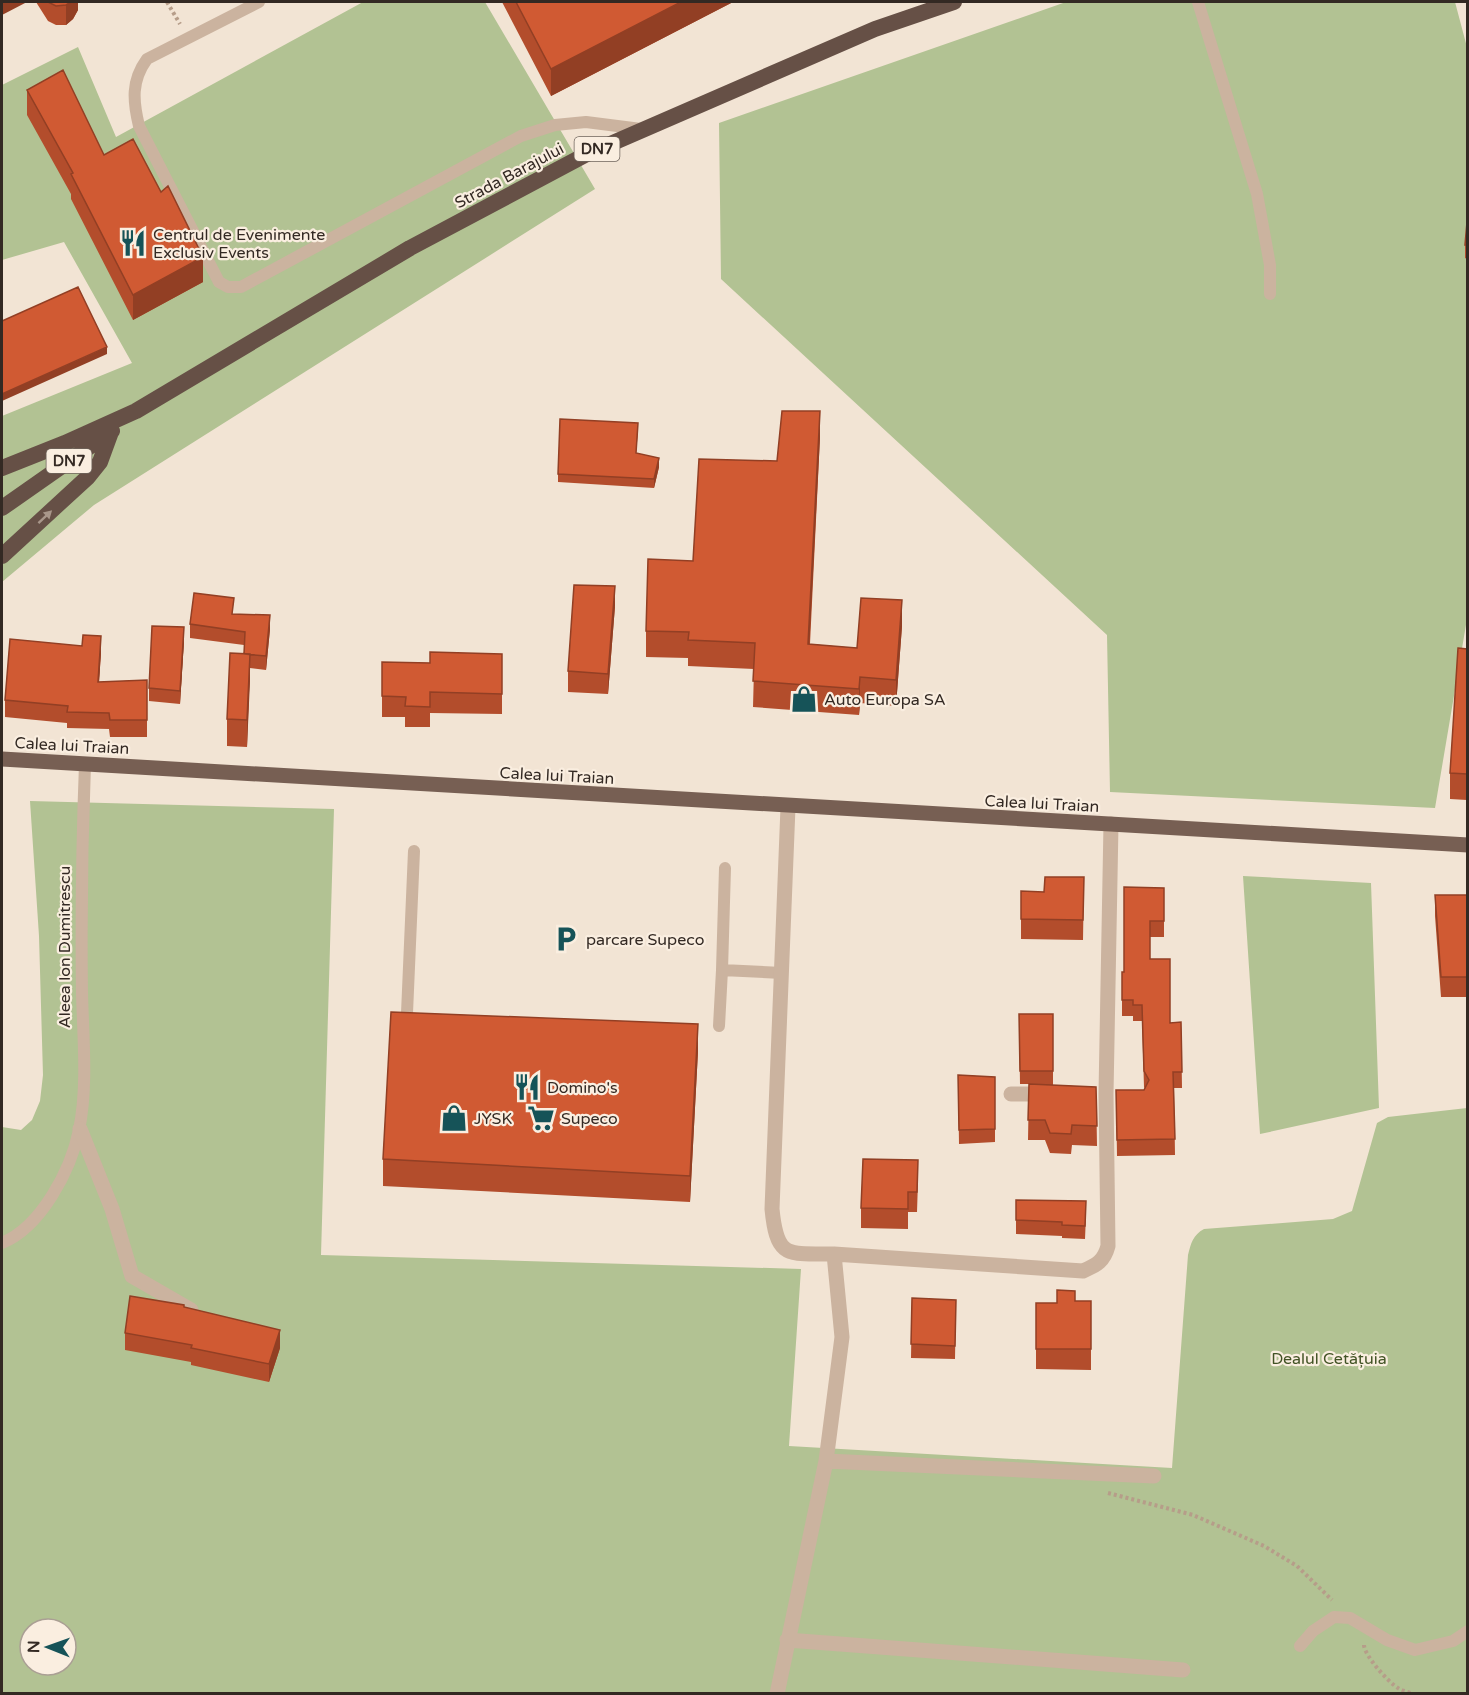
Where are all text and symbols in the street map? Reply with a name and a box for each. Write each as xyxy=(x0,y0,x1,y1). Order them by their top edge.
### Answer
road number: DN7 xyxy=(574,137,620,161)
street label: Strada Barajului xyxy=(451,139,567,213)
place label: Centrul de Evenimente Exclusiv Events xyxy=(153,225,325,263)
restaurant icon: Centrul de Evenimente Exclusiv Events xyxy=(118,228,148,258)
road number: DN7 xyxy=(46,449,92,473)
one-way arrow xyxy=(37,511,52,524)
shop icon: Auto Europa SA xyxy=(789,684,819,714)
place label: Auto Europa SA xyxy=(824,690,946,710)
street label: Calea lui Traian xyxy=(14,733,130,759)
street label: Calea lui Traian xyxy=(499,763,615,789)
street label: Calea lui Traian xyxy=(984,791,1100,817)
street label: Aleea Ion Dumitrescu xyxy=(55,866,75,1028)
parking icon: parcare Supeco xyxy=(551,924,581,954)
place label: parcare Supeco xyxy=(586,930,704,950)
restaurant icon: Domino's xyxy=(512,1072,542,1102)
place label: Domino's xyxy=(547,1078,618,1098)
shop icon: JYSK xyxy=(439,1103,469,1133)
supermarket icon: Supeco xyxy=(526,1103,556,1133)
place label: JYSK xyxy=(474,1109,512,1129)
place label: Supeco xyxy=(561,1109,618,1129)
park label: Dealul Cetățuia xyxy=(1271,1349,1387,1369)
north arrow xyxy=(18,1617,78,1677)
text: N xyxy=(24,1640,44,1653)

